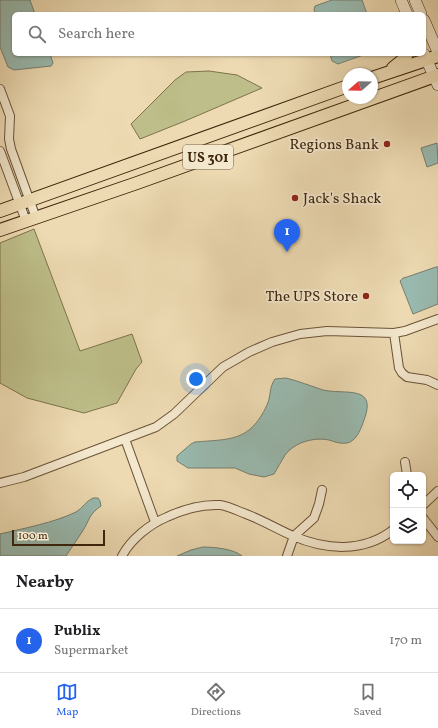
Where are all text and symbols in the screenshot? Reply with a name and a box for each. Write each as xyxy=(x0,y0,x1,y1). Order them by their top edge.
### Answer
search box xyxy=(12,12,426,56)
icon: search xyxy=(26,23,48,45)
text: Search here xyxy=(58,24,135,45)
north arrow xyxy=(342,68,378,104)
place label: Regions Bank xyxy=(289,135,379,156)
marker: Regions Bank xyxy=(382,139,392,149)
road number: US 301 xyxy=(183,145,233,169)
place label: Jack's Shack xyxy=(303,189,382,210)
marker: Jack's Shack xyxy=(290,193,300,203)
pin: 1 xyxy=(274,219,300,252)
place label: The UPS Store xyxy=(266,287,358,308)
marker: The UPS Store xyxy=(361,291,371,301)
your location xyxy=(186,369,206,389)
map controls xyxy=(390,472,426,544)
button: locate xyxy=(390,472,426,508)
button: layers xyxy=(390,508,426,544)
scale bar xyxy=(12,528,105,547)
text: 100 m xyxy=(18,529,48,544)
text: Nearby xyxy=(16,571,74,594)
text: Publix xyxy=(54,621,101,642)
text: 1 xyxy=(26,632,32,650)
text: 170 m xyxy=(389,632,422,650)
text: Supermarket xyxy=(54,642,129,660)
tab: Map xyxy=(56,681,78,720)
tab: Directions xyxy=(191,681,241,720)
tab: Saved xyxy=(353,681,382,720)

